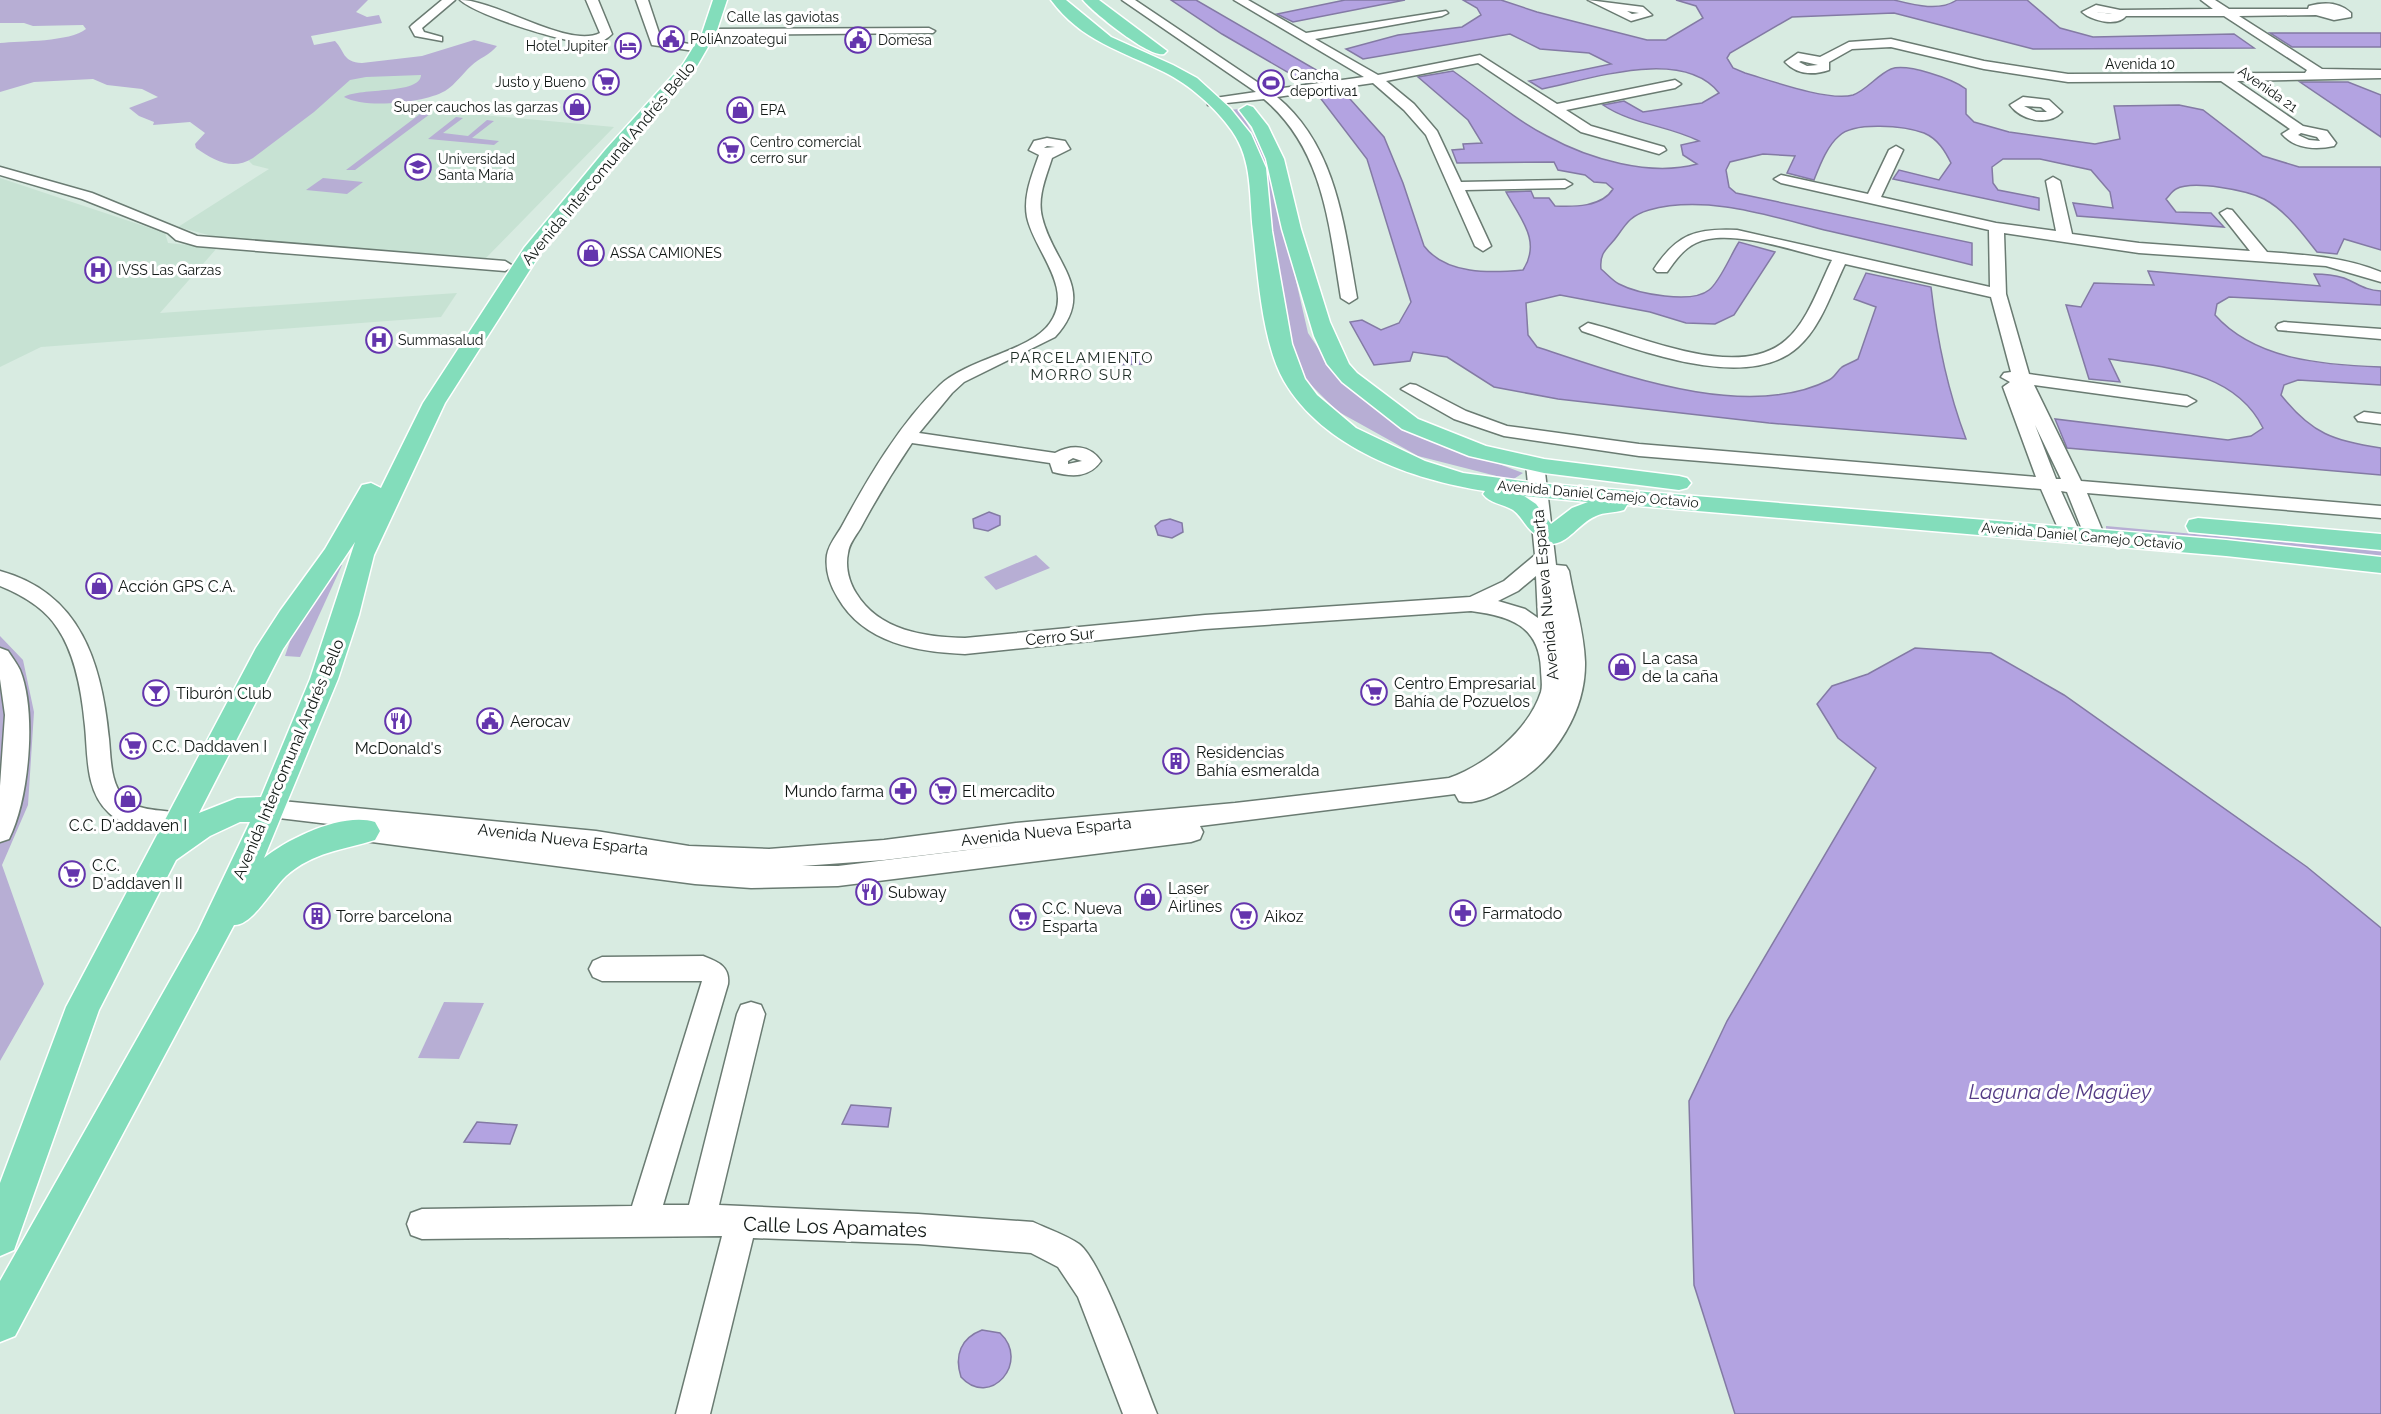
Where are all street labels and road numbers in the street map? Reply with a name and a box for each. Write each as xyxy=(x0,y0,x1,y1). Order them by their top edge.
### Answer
street label: Calle las gaviotas xyxy=(727,9,839,25)
street label: Avenida 10 xyxy=(2105,56,2175,72)
street label: Avenida Intercomunal Andrés Bello xyxy=(518,58,699,269)
street label: Avenida 21 xyxy=(2235,63,2301,115)
street label: Avenida Daniel Camejo Octavio xyxy=(1497,477,1699,511)
street label: Avenida Nueva Esparta xyxy=(1529,509,1562,681)
street label: Avenida Daniel Camejo Octavio xyxy=(1981,519,2183,553)
street label: Cerro Sur xyxy=(1024,623,1096,650)
street label: Avenida Intercomunal Andrés Bello xyxy=(229,636,348,882)
street label: Avenida Nueva Esparta xyxy=(960,813,1132,850)
street label: Avenida Nueva Esparta xyxy=(477,820,649,859)
street label: Calle Los Apamates xyxy=(743,1212,927,1242)

